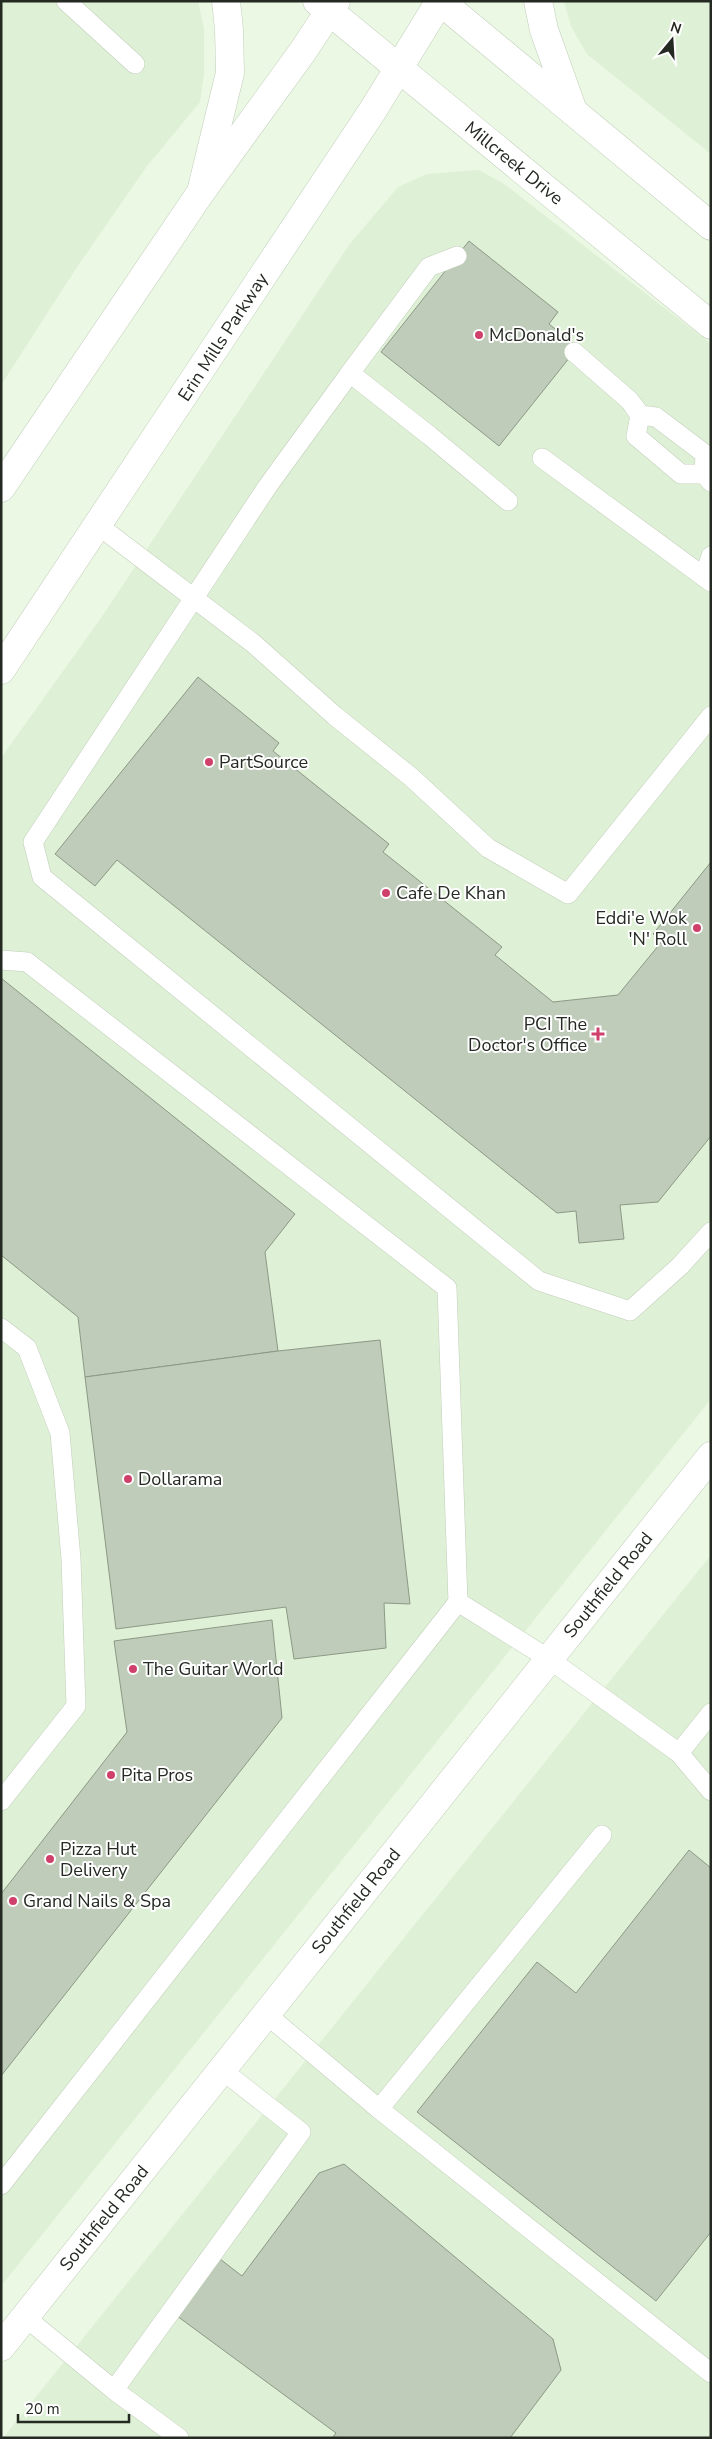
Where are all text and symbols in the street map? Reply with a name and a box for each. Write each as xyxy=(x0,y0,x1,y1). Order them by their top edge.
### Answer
north arrow xyxy=(647,15,697,65)
text: N xyxy=(668,17,684,39)
street label: Millcreek Drive xyxy=(460,116,568,210)
street label: Erin Mills Parkway xyxy=(172,267,274,406)
place label: McDonald's xyxy=(489,323,584,347)
marker: McDonald's xyxy=(473,329,485,341)
place label: PartSource xyxy=(219,750,308,774)
marker: PartSource xyxy=(203,756,215,768)
place label: Cafe De Khan xyxy=(396,881,506,905)
marker: Cafe De Khan xyxy=(380,887,392,899)
place label: Eddi'e Wok 'N' Roll xyxy=(595,906,688,951)
marker: Eddi'e Wok 'N' Roll xyxy=(691,922,703,934)
place label: PCI The Doctor's Office xyxy=(468,1012,587,1057)
marker: PCI The Doctor's Office xyxy=(591,1027,605,1041)
place label: Dollarama xyxy=(138,1467,222,1491)
marker: Dollarama xyxy=(122,1473,134,1485)
street label: Southfield Road xyxy=(558,1527,658,1643)
place label: The Guitar World xyxy=(143,1657,283,1681)
marker: The Guitar World xyxy=(127,1663,139,1675)
place label: Pita Pros xyxy=(121,1763,193,1787)
marker: Pita Pros xyxy=(105,1769,117,1781)
place label: Pizza Hut Delivery xyxy=(60,1837,137,1882)
street label: Southfield Road xyxy=(306,1843,406,1959)
marker: Pizza Hut Delivery xyxy=(44,1853,56,1865)
place label: Grand Nails & Spa xyxy=(23,1889,171,1913)
marker: Grand Nails & Spa xyxy=(7,1895,19,1907)
street label: Southfield Road xyxy=(54,2160,154,2276)
scale bar xyxy=(18,2392,129,2424)
text: 20 m xyxy=(25,2399,60,2419)

